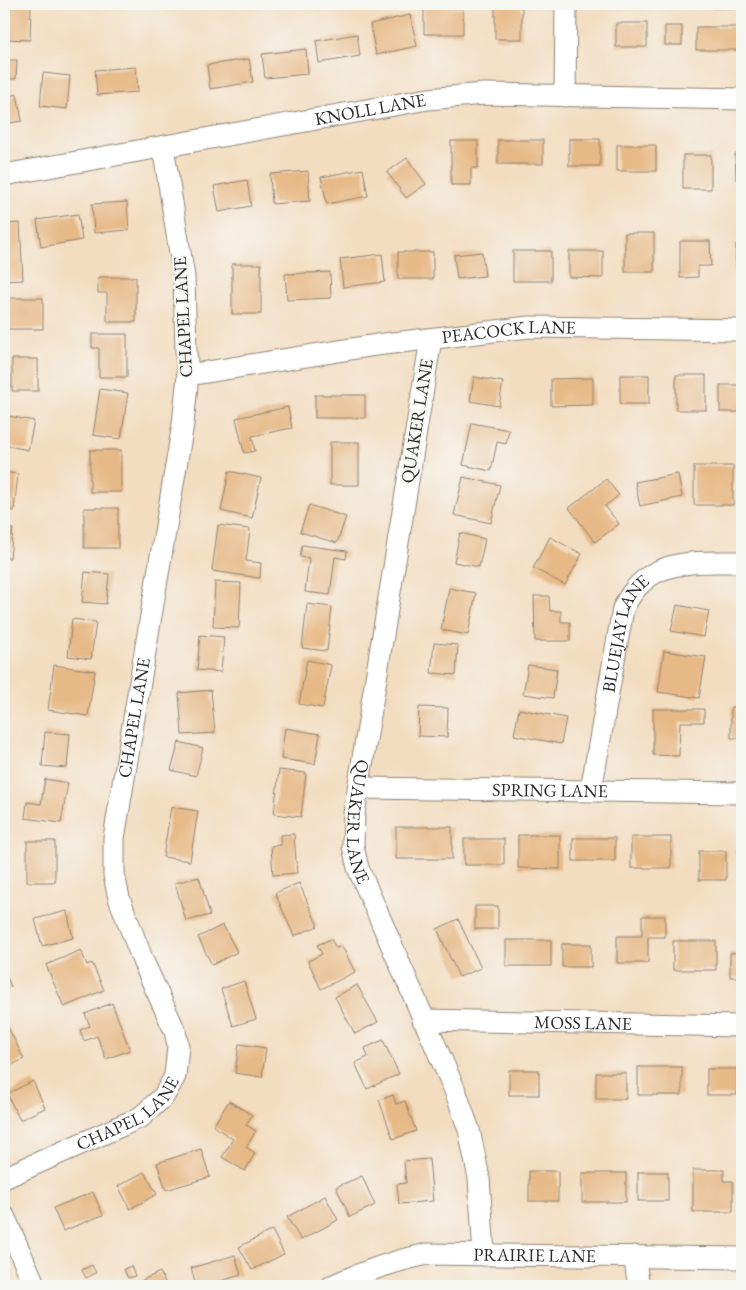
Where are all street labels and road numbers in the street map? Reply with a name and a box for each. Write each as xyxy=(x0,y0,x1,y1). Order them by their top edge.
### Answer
street label: KNOLL LANE xyxy=(313,88,427,130)
street label: CHAPEL LANE xyxy=(168,256,197,378)
street label: PEACOCK LANE xyxy=(440,315,576,348)
street label: QUAKER LANE xyxy=(395,357,438,485)
street label: BLUEJAY LANE xyxy=(596,569,653,694)
street label: CHAPEL LANE xyxy=(112,656,155,780)
street label: QUAKER LANE xyxy=(342,758,375,887)
street label: SPRING LANE xyxy=(492,778,608,802)
street label: MOSS LANE xyxy=(534,1010,632,1035)
street label: CHAPEL LANE xyxy=(72,1072,184,1155)
street label: PRAIRIE LANE xyxy=(473,1243,596,1267)

